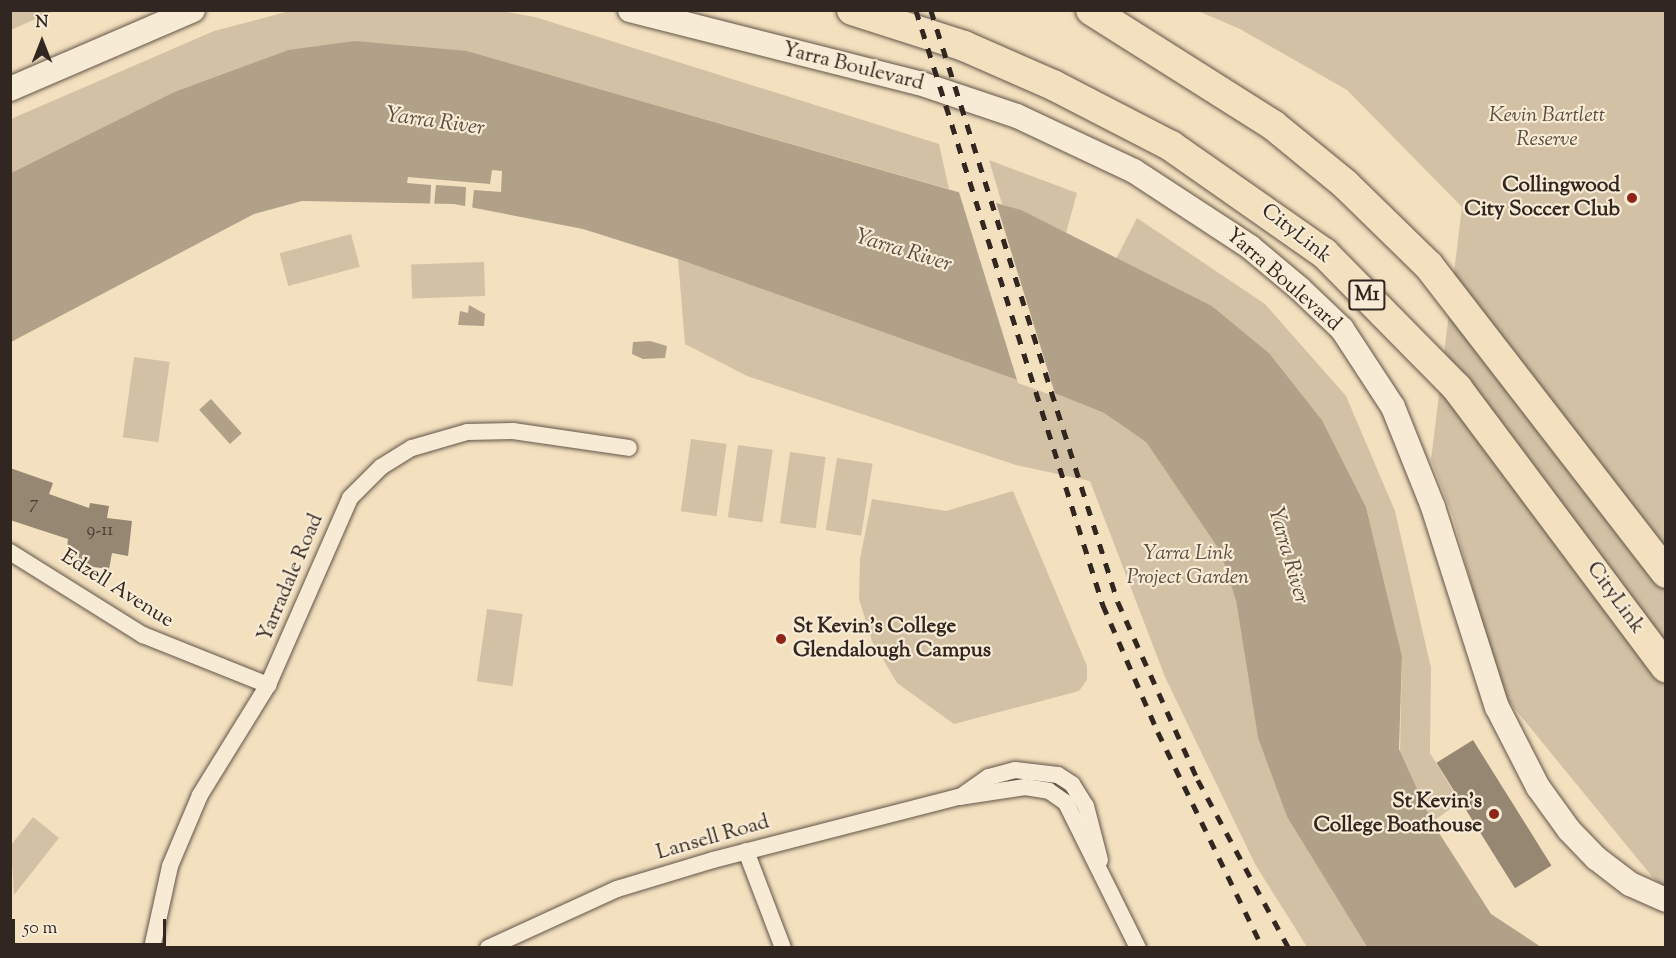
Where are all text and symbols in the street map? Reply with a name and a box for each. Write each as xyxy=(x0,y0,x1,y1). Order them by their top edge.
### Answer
north arrow xyxy=(12,12,72,72)
text: N xyxy=(36,12,48,35)
street label: Yarra Boulevard xyxy=(780,37,926,97)
water label: Yarra River xyxy=(384,103,486,143)
park label: Kevin Bartlett Reserve xyxy=(1489,103,1605,153)
place label: Collingwood City Soccer Club xyxy=(1464,173,1620,223)
marker: Collingwood City Soccer Club xyxy=(1625,191,1639,205)
street label: CityLink xyxy=(1256,199,1336,269)
street label: Yarra Boulevard xyxy=(1220,223,1346,337)
water label: Yarra River xyxy=(852,225,954,279)
road number: M1 xyxy=(1348,278,1386,312)
house number: 7 xyxy=(29,493,39,515)
water label: Yarra River xyxy=(1261,505,1313,607)
street label: Yarradale Road xyxy=(253,510,329,646)
house number: 9-11 xyxy=(87,520,113,542)
park label: Yarra Link Project Garden xyxy=(1127,541,1249,591)
street label: Edzell Avenue xyxy=(56,544,178,634)
street label: CityLink xyxy=(1581,557,1649,639)
place label: St Kevin's College Glendalough Campus xyxy=(793,614,991,664)
marker: St Kevin's College Glendalough Campus xyxy=(774,632,788,646)
place label: St Kevin's College Boathouse xyxy=(1313,789,1482,839)
marker: St Kevin's College Boathouse xyxy=(1487,807,1501,821)
street label: Lansell Road xyxy=(654,810,772,866)
scale bar xyxy=(15,907,170,945)
text: 50 m xyxy=(23,916,57,942)

